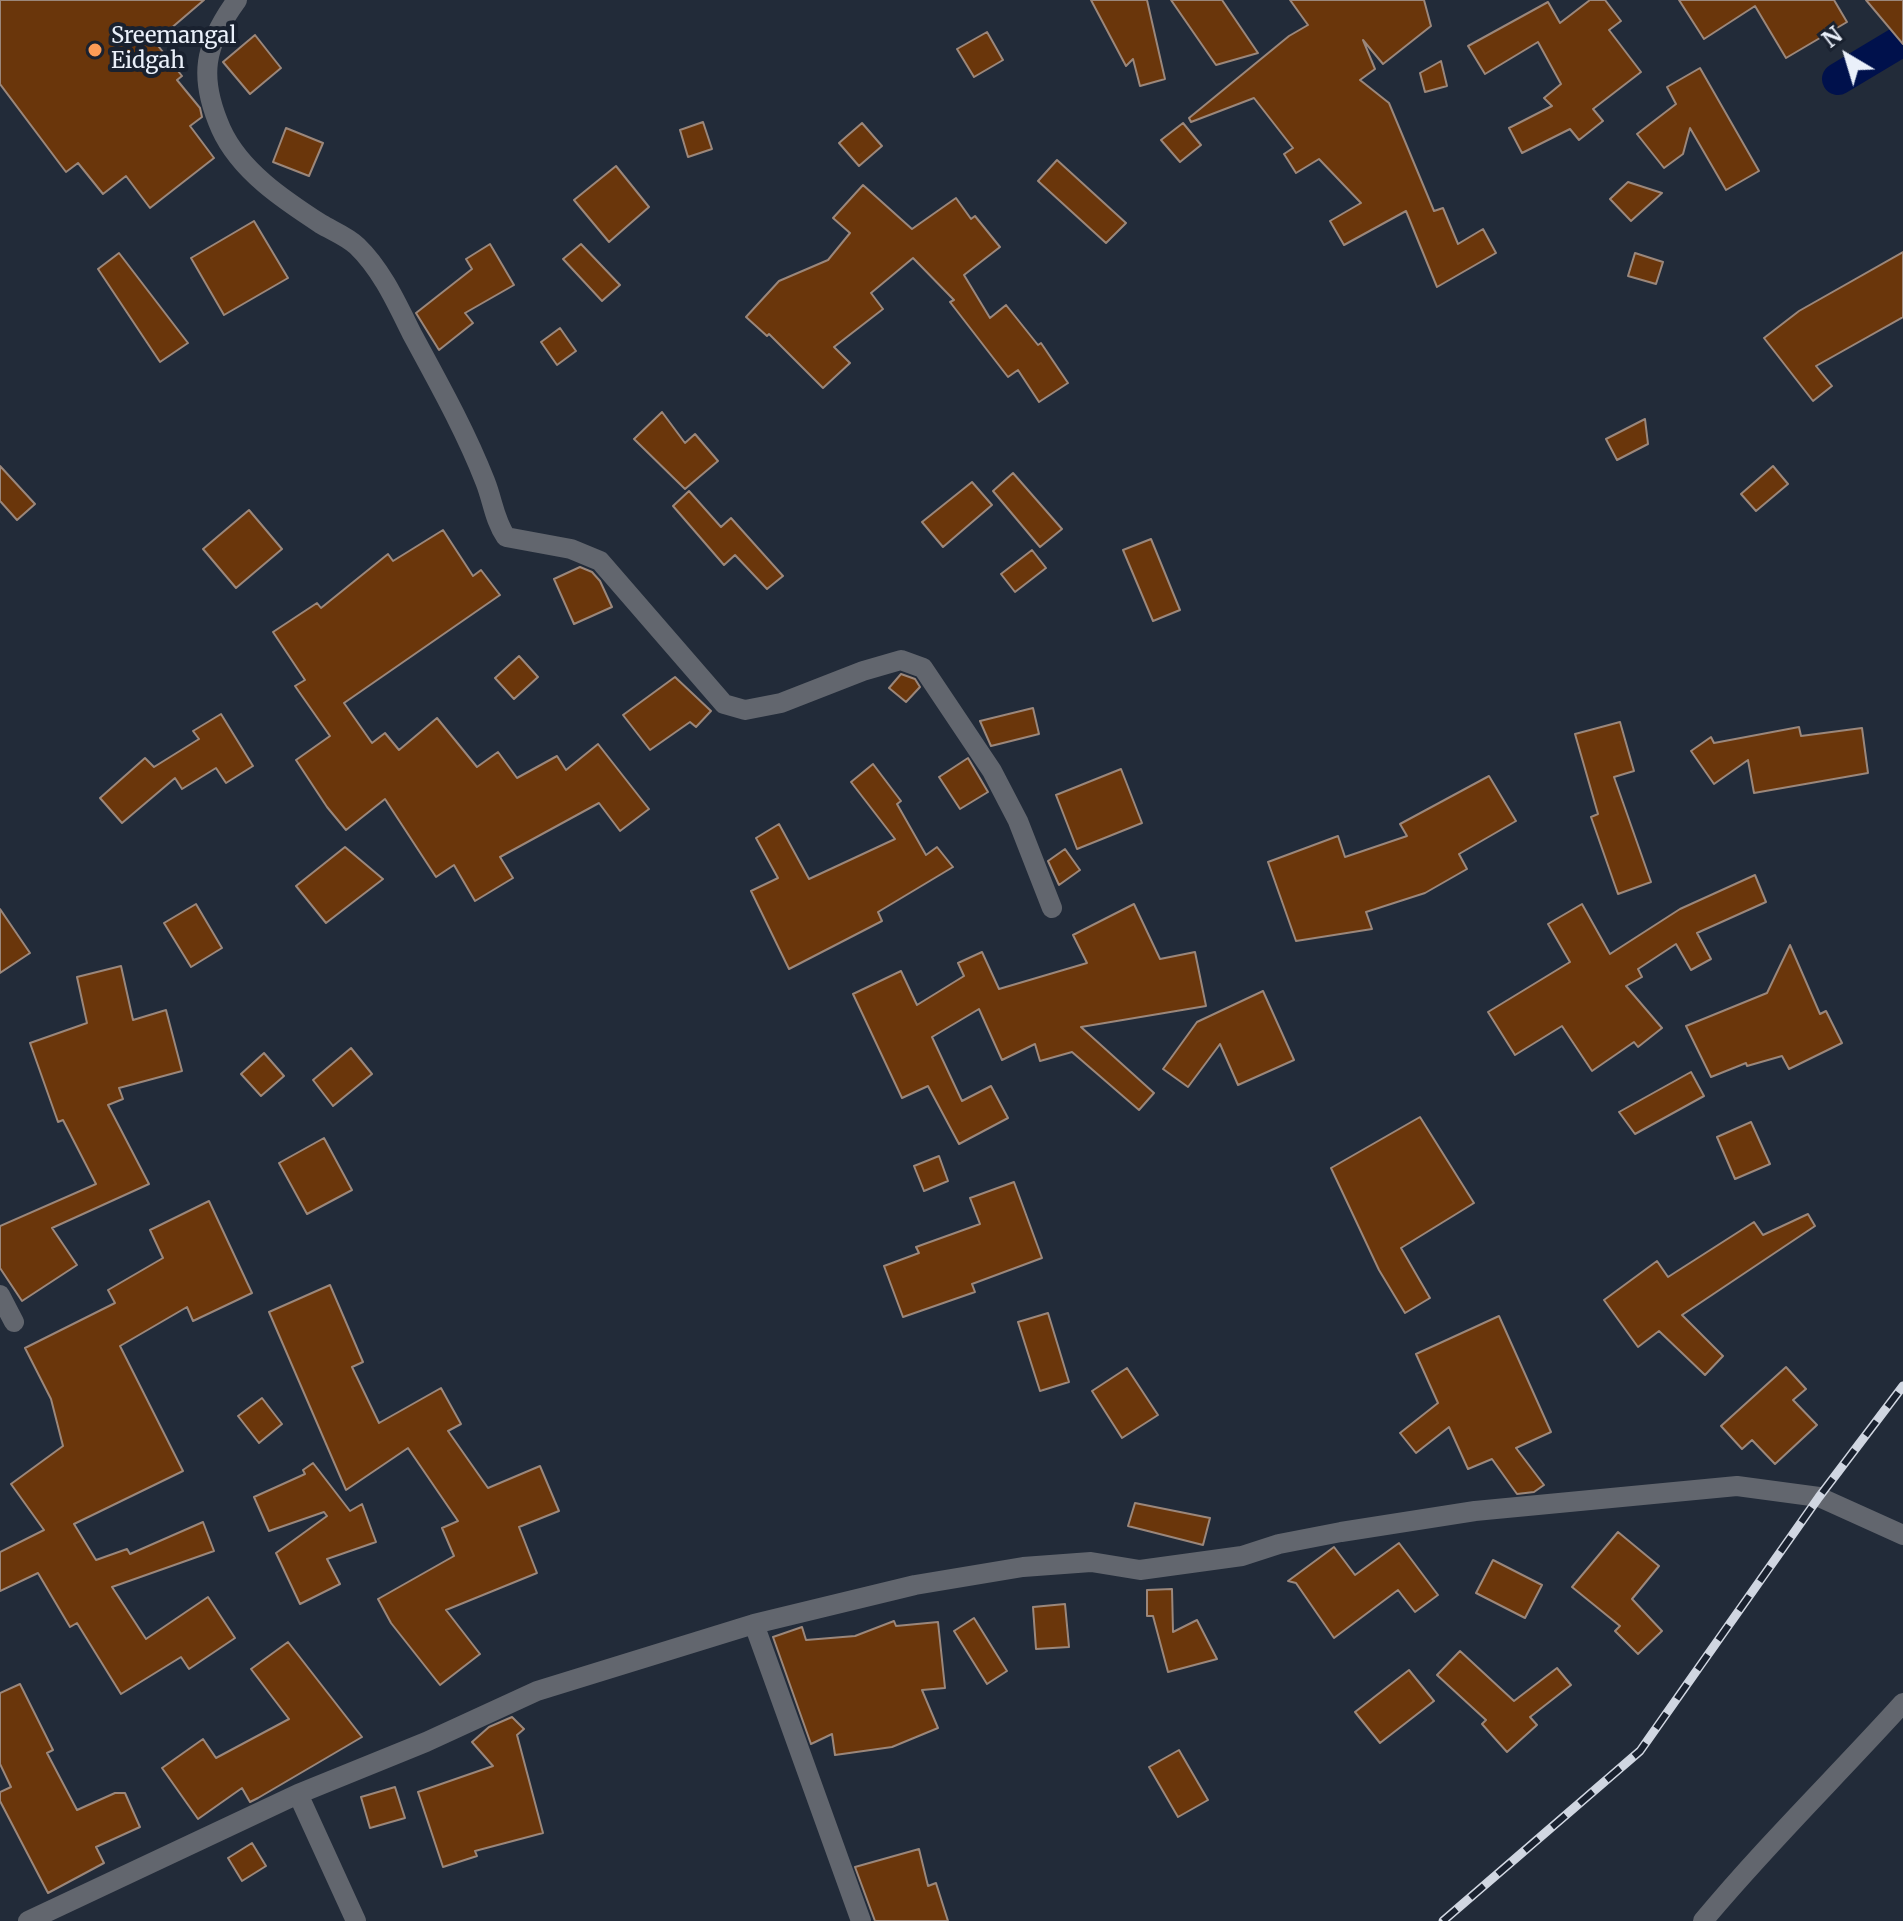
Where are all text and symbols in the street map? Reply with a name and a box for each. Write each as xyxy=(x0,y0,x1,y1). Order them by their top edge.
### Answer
north arrow xyxy=(1807,16,1887,96)
text: N xyxy=(1817,21,1848,53)
place label: Sreemangal Eidgah xyxy=(111,24,236,76)
marker: Sreemangal Eidgah xyxy=(86,41,104,59)

